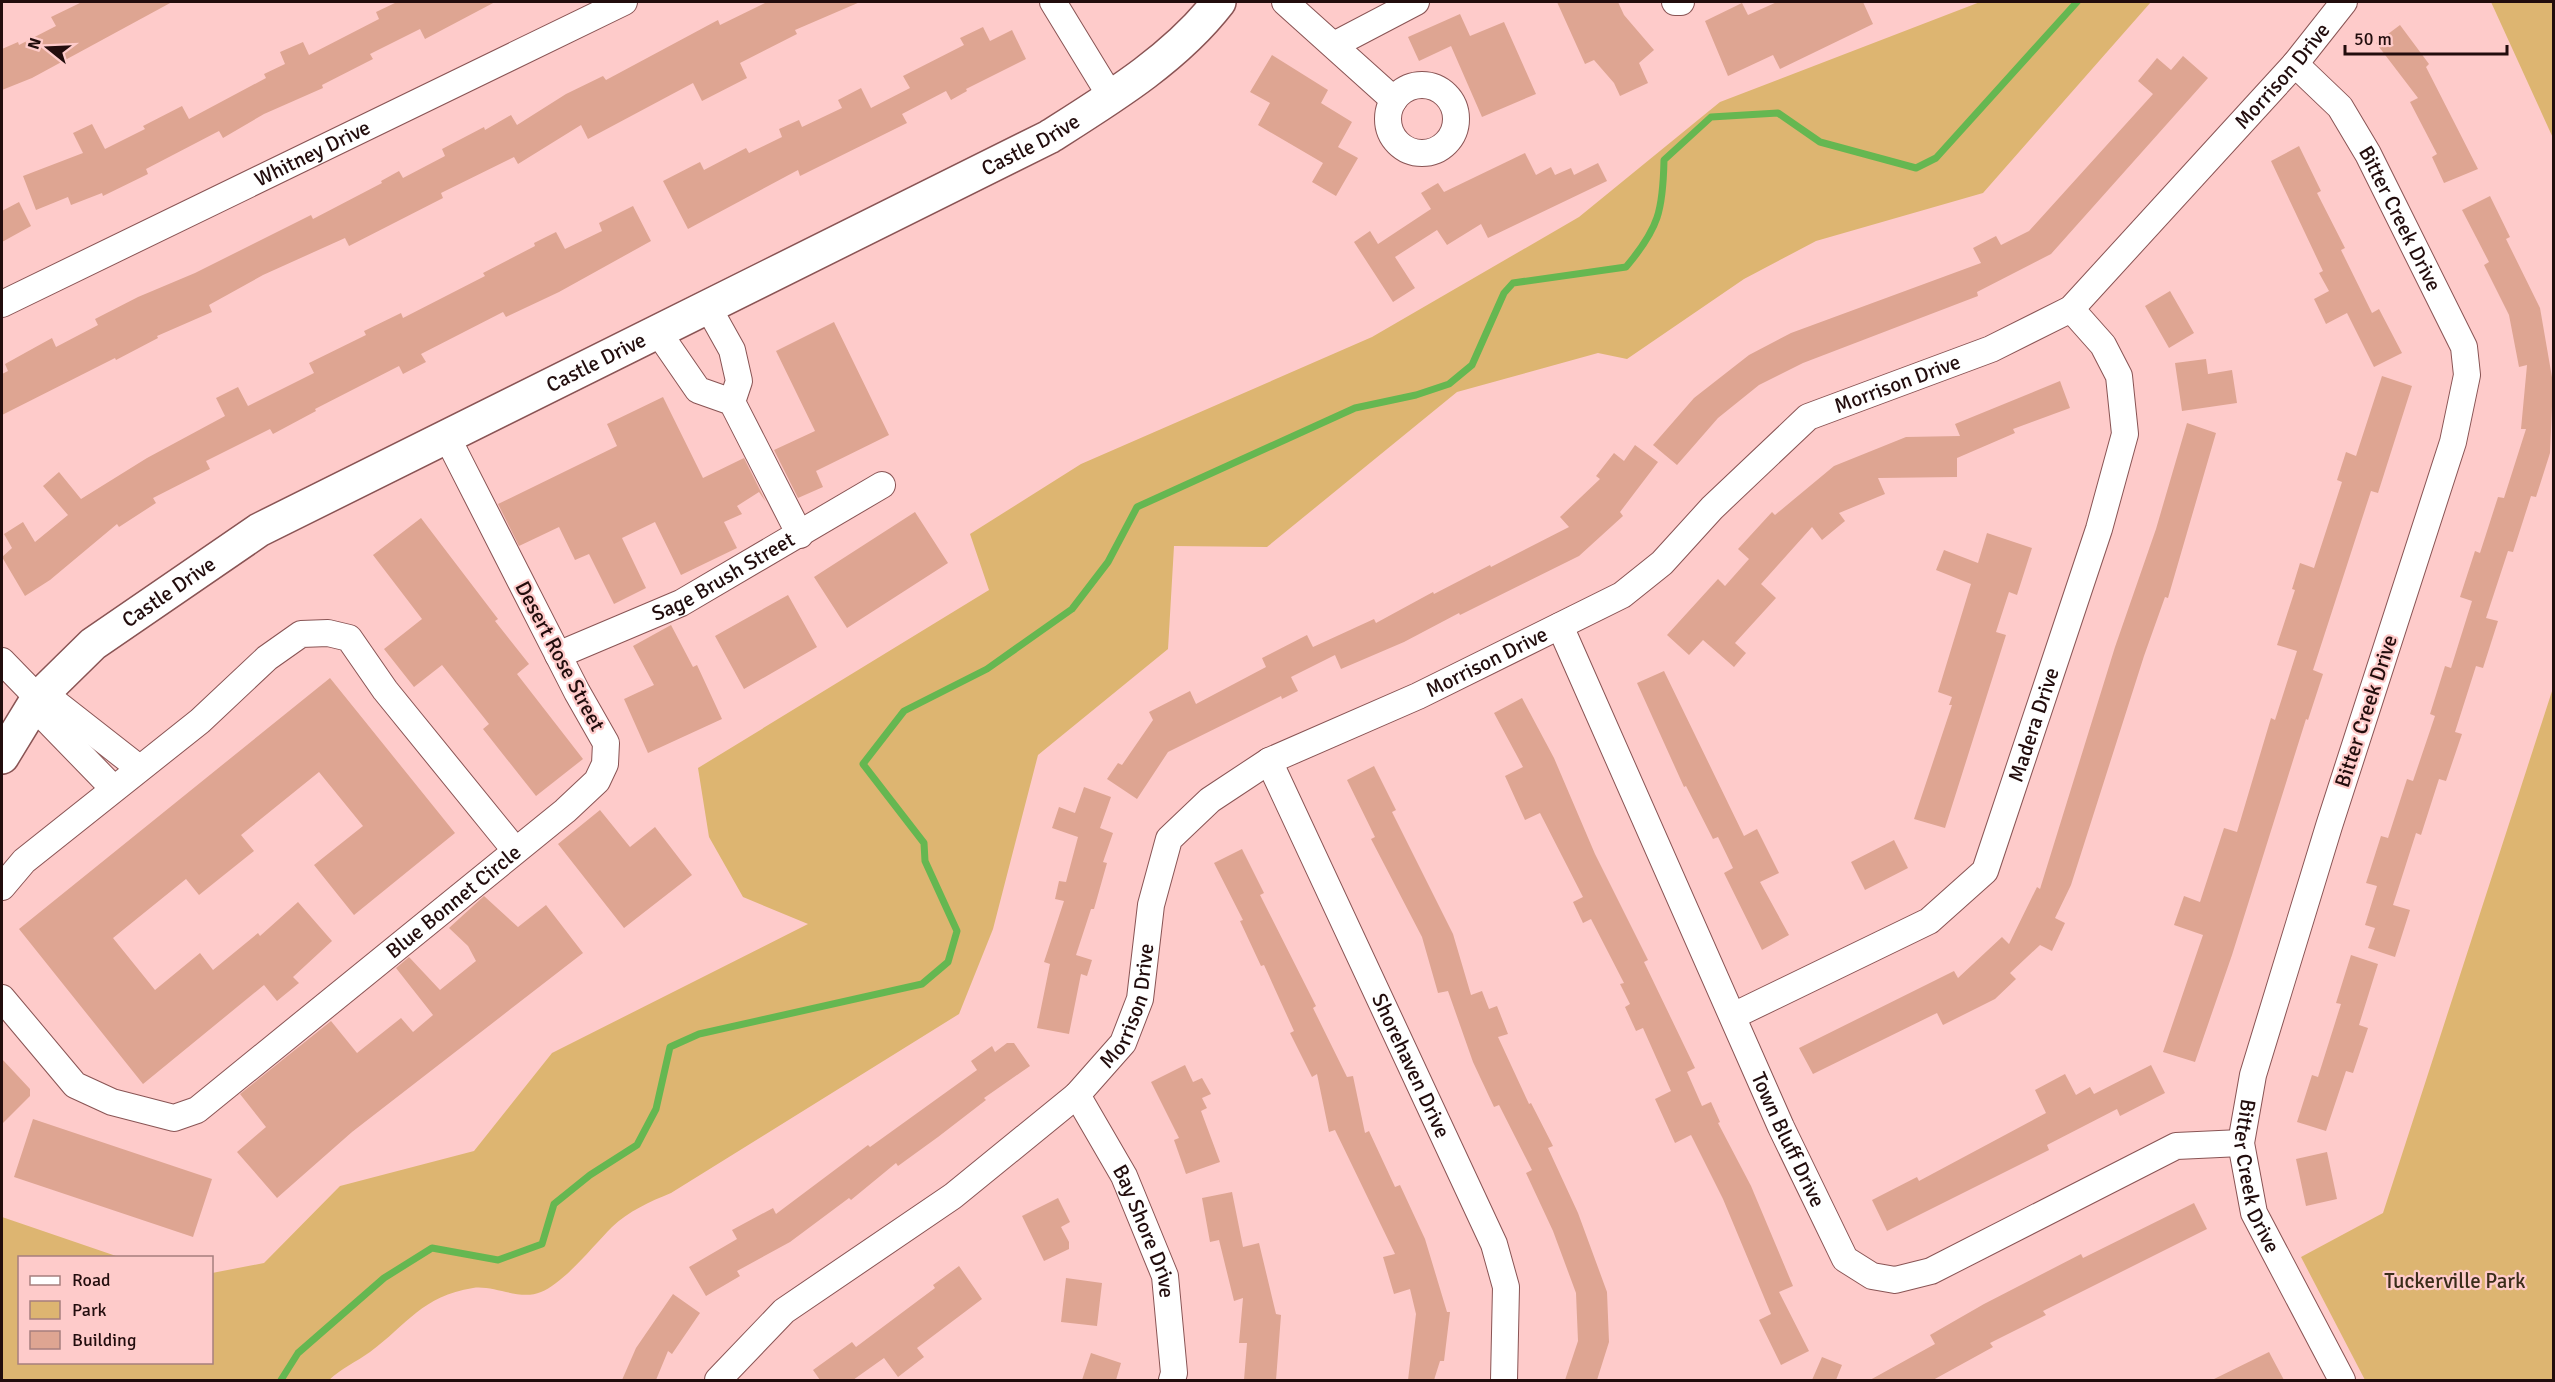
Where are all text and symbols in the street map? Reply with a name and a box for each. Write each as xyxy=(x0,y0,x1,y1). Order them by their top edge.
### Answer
north arrow xyxy=(18,18,78,78)
street label: Morrison Drive xyxy=(2229,18,2335,135)
scale bar xyxy=(2345,18,2507,56)
text: 50 m xyxy=(2354,28,2392,50)
text: N xyxy=(23,35,46,52)
street label: Castle Drive xyxy=(977,108,1085,182)
street label: Whitney Drive xyxy=(250,114,374,192)
street label: Bitter Creek Drive xyxy=(2353,141,2447,295)
street label: Castle Drive xyxy=(542,327,650,398)
street label: Morrison Drive xyxy=(1831,349,1964,419)
street label: Sage Brush Street xyxy=(648,526,799,627)
street label: Castle Drive xyxy=(117,551,220,633)
street label: Desert Rose Street xyxy=(510,577,610,735)
street label: Morrison Drive xyxy=(1421,621,1552,703)
street label: Bitter Creek Drive xyxy=(2329,631,2403,791)
street label: Madera Drive xyxy=(2003,664,2065,785)
street label: Blue Bonnet Circle xyxy=(381,839,526,964)
street label: Morrison Drive xyxy=(1094,942,1159,1074)
street label: Shorehaven Drive xyxy=(1366,989,1456,1142)
street label: Town Bluff Drive xyxy=(1745,1068,1831,1211)
street label: Bitter Creek Drive xyxy=(2228,1097,2286,1257)
street label: Bay Shore Drive xyxy=(1107,1160,1180,1299)
legend xyxy=(18,1256,213,1364)
park label: Tuckerville Park xyxy=(2384,1268,2526,1294)
text: Road xyxy=(72,1269,111,1291)
text: Park xyxy=(72,1299,107,1321)
text: Building xyxy=(72,1329,136,1351)

